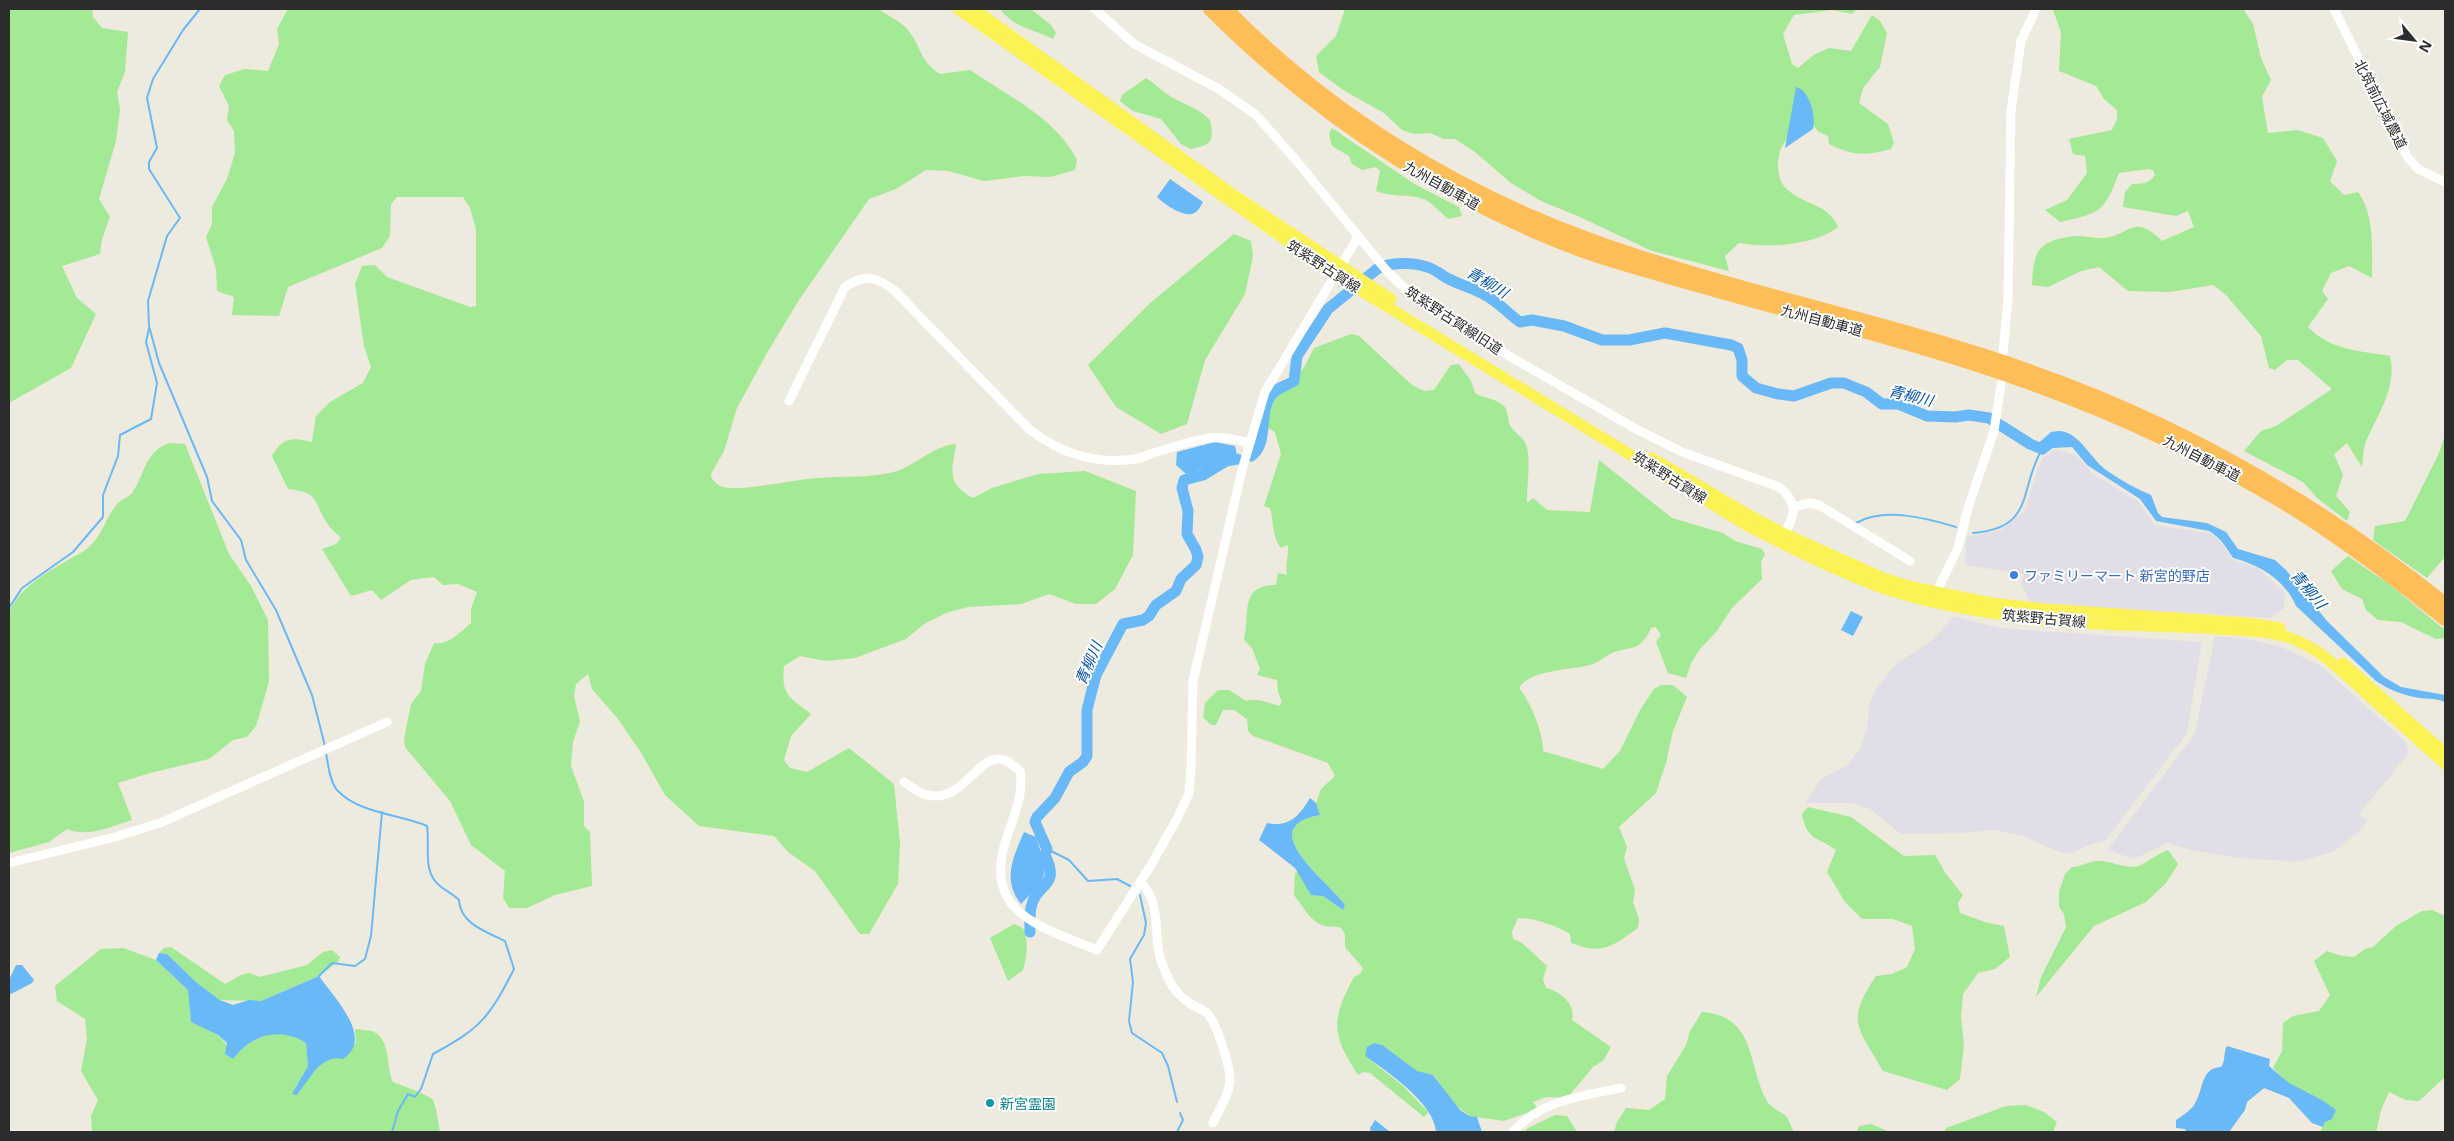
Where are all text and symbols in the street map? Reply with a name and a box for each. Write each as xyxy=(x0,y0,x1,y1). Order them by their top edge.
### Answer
north arrow xyxy=(2389,15,2439,65)
text: N xyxy=(2415,37,2437,56)
street label: 北筑前広域農道 xyxy=(2350,56,2412,152)
street label: 九州自動車道 xyxy=(1401,156,1483,214)
street label: 筑紫野古賀線 xyxy=(1284,235,1364,297)
water label: 青柳川 xyxy=(1464,262,1514,303)
street label: 筑紫野古賀線旧道 xyxy=(1402,282,1506,358)
street label: 九州自動車道 xyxy=(1779,300,1865,340)
water label: 青柳川 xyxy=(1887,380,1937,411)
street label: 九州自動車道 xyxy=(2160,430,2244,486)
street label: 筑紫野古賀線 xyxy=(1629,447,1711,507)
water label: 青柳川 xyxy=(2287,565,2332,614)
place label: ファミリーマート 新宮的野店 xyxy=(2024,566,2210,585)
marker: ファミリーマート 新宮的野店 xyxy=(2008,569,2020,581)
street label: 筑紫野古賀線 xyxy=(2001,605,2087,631)
water label: 青柳川 xyxy=(1070,637,1107,688)
place label: 新宮霊園 xyxy=(1000,1094,1056,1113)
marker: 新宮霊園 xyxy=(984,1097,996,1109)

